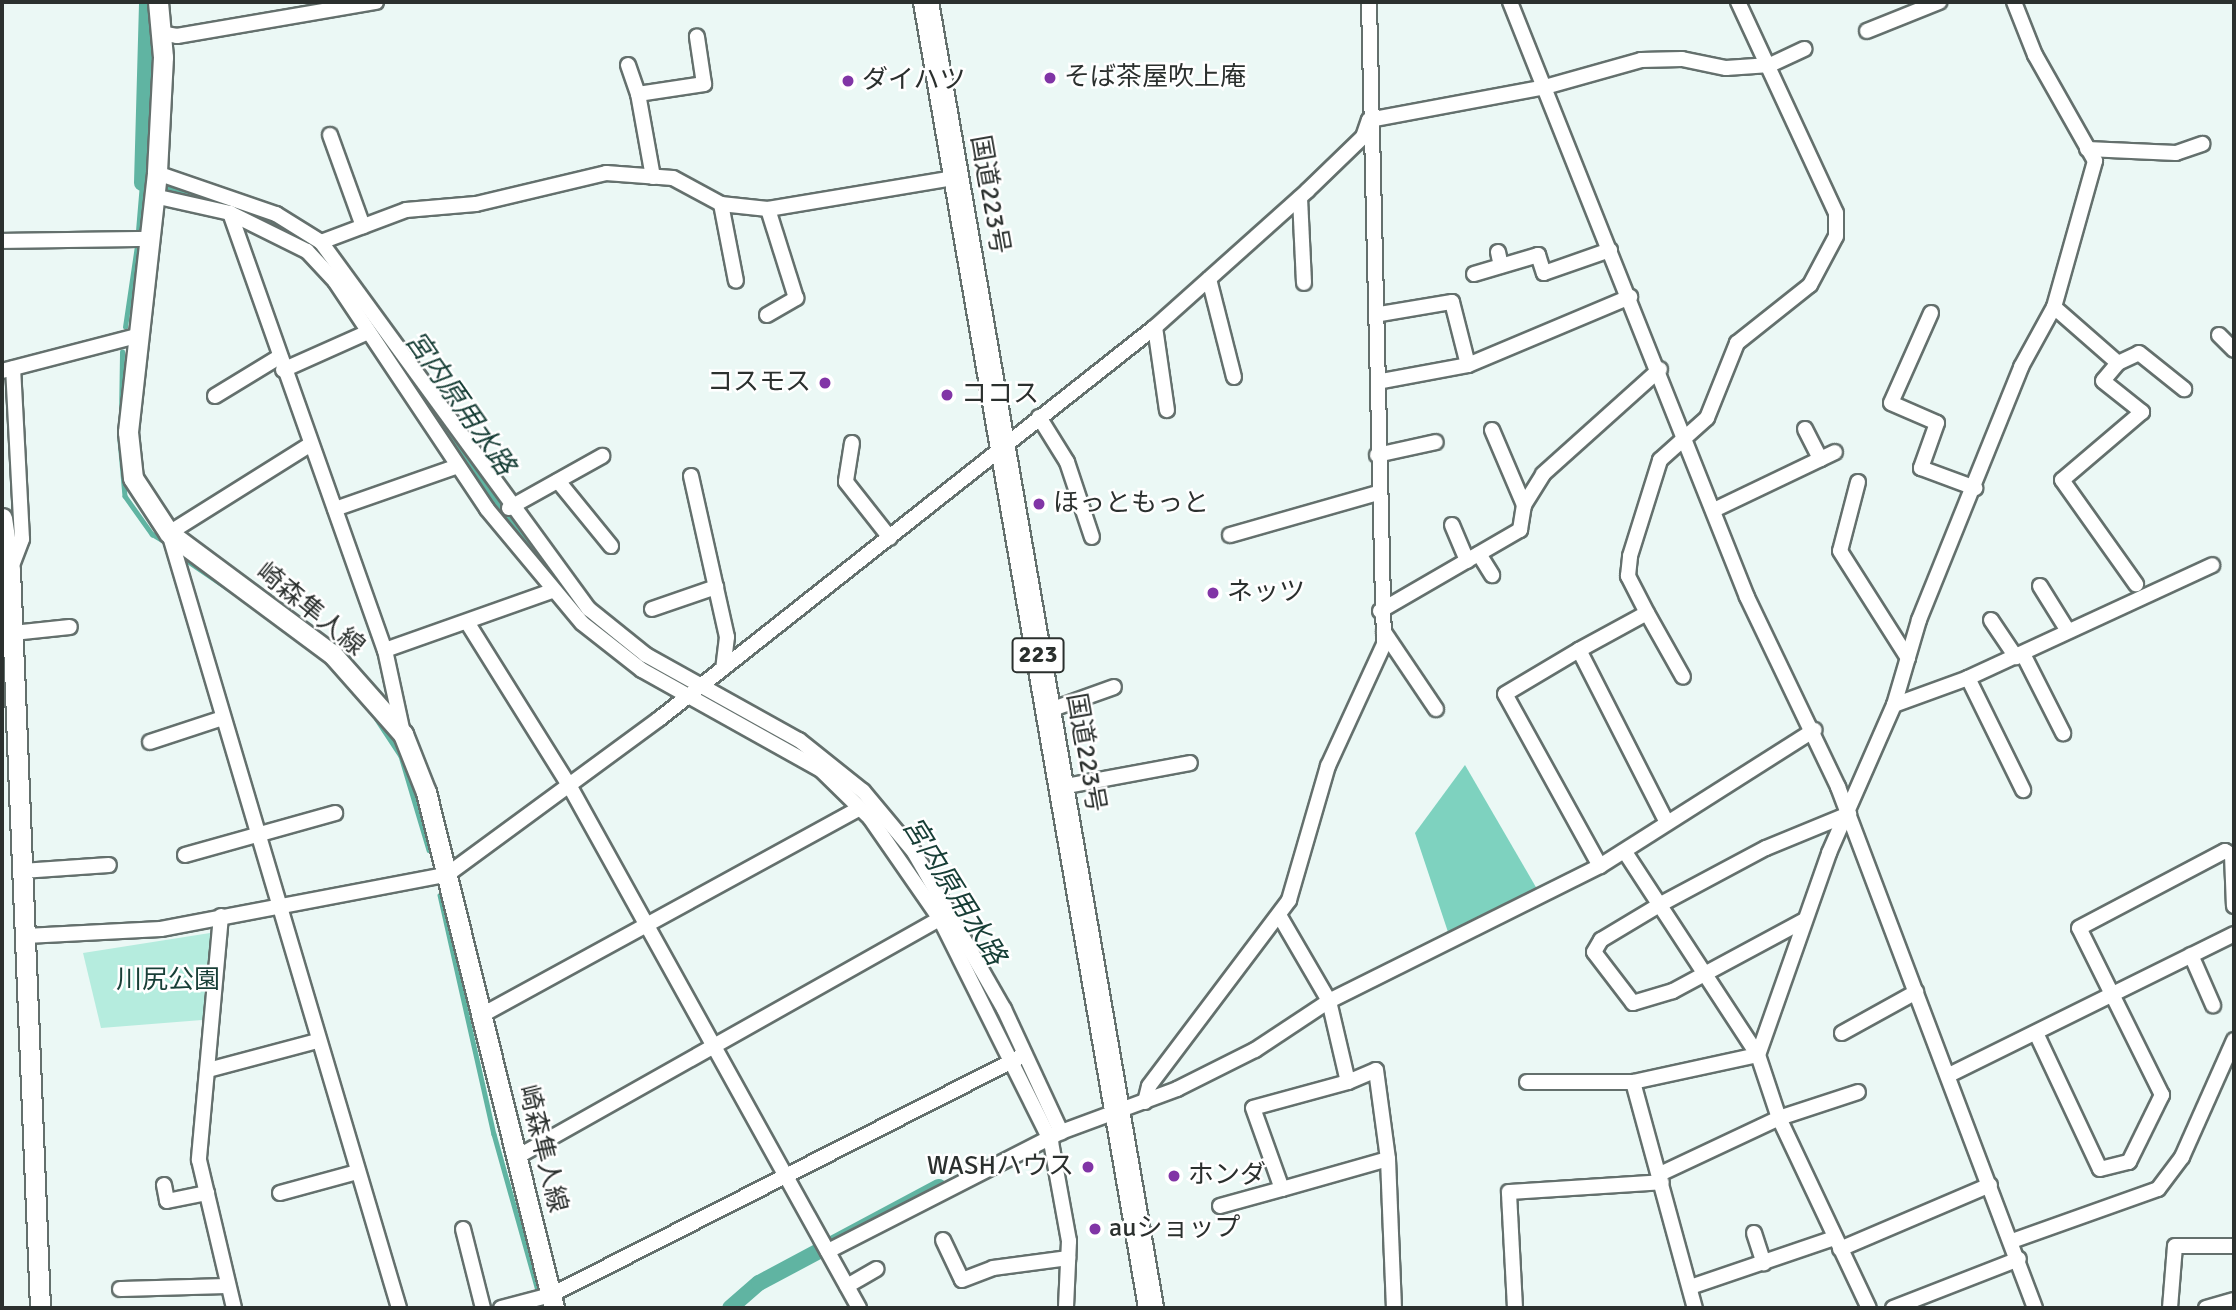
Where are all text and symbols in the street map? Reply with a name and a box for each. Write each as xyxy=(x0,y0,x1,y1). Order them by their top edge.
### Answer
place label: そば茶屋吹上庵 xyxy=(1064,62,1246,94)
place label: ダイハツ xyxy=(862,65,966,97)
marker: そば茶屋吹上庵 xyxy=(1042,70,1058,86)
marker: ダイハツ xyxy=(840,73,856,89)
street label: 国道223号 xyxy=(963,133,1015,257)
water label: 宮内原用水路 xyxy=(398,325,522,481)
place label: コスモス xyxy=(707,367,811,399)
marker: コスモス xyxy=(817,375,833,391)
place label: ココス xyxy=(961,379,1039,411)
marker: ココス xyxy=(939,387,955,403)
place label: ほっともっと xyxy=(1053,488,1209,520)
marker: ほっともっと xyxy=(1031,496,1047,512)
street label: 崎森隼人線 xyxy=(250,557,370,663)
place label: ネッツ xyxy=(1227,577,1305,609)
marker: ネッツ xyxy=(1205,585,1221,601)
road number: 223 xyxy=(1010,634,1066,676)
street label: 国道223号 xyxy=(1059,691,1111,815)
water label: 宮内原用水路 xyxy=(895,811,1013,971)
park label: 川尻公園 xyxy=(116,965,220,997)
street label: 崎森隼人線 xyxy=(511,1082,573,1216)
place label: WASHハウス xyxy=(927,1151,1074,1183)
marker: WASHハウス xyxy=(1080,1159,1096,1175)
place label: ホンダ xyxy=(1188,1160,1266,1192)
marker: ホンダ xyxy=(1166,1168,1182,1184)
place label: auショップ xyxy=(1109,1213,1240,1245)
marker: auショップ xyxy=(1087,1221,1103,1237)

